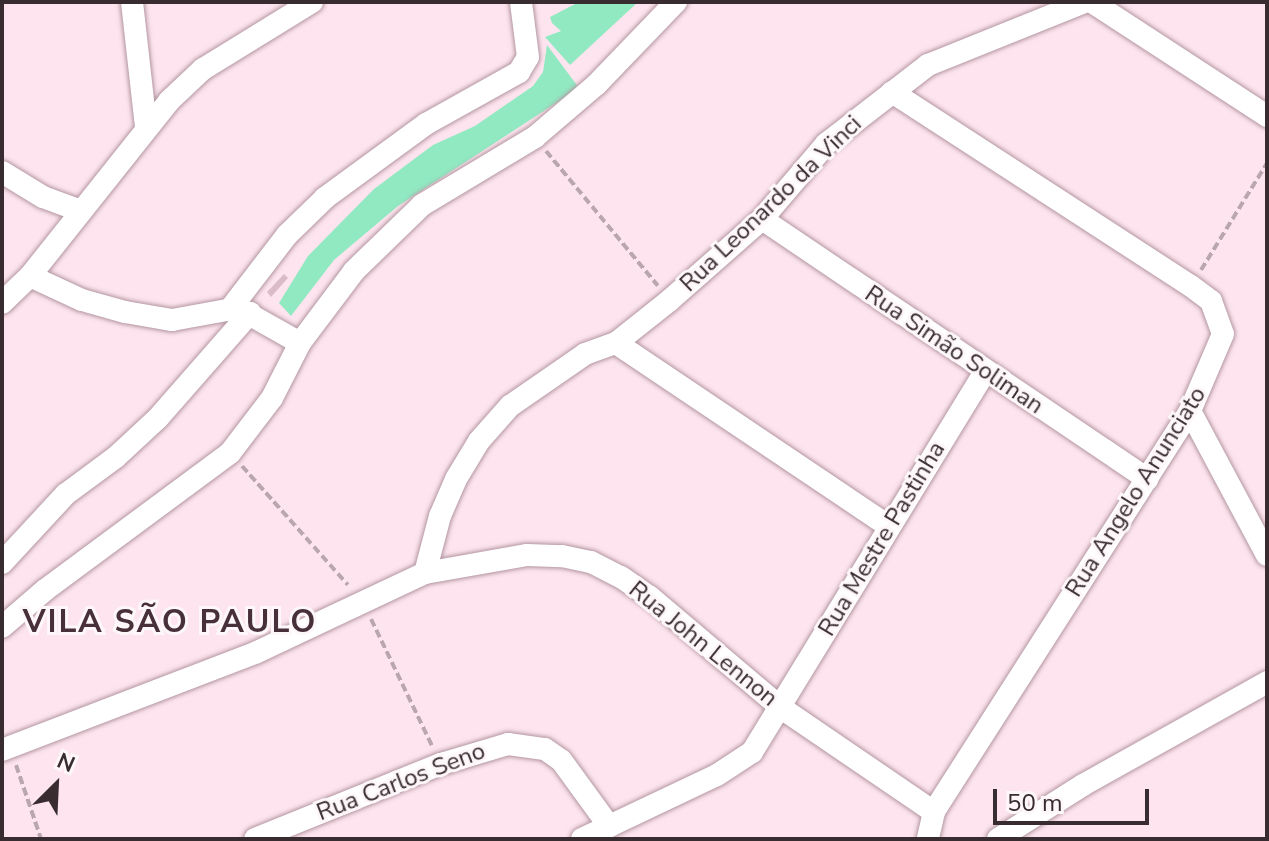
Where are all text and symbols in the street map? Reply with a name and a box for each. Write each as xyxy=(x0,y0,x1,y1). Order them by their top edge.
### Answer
street label: Rua Leonardo da Vinci xyxy=(674,110,868,298)
street label: Rua Simão Soliman xyxy=(859,280,1049,420)
street label: Rua Angelo Anunciato xyxy=(1060,382,1212,602)
street label: Rua Mestre Pastinha xyxy=(813,437,951,641)
street label: Rua John Lennon xyxy=(623,575,783,713)
district label: VILA SÃO PAULO xyxy=(23,603,317,641)
street label: Rua Carlos Seno xyxy=(313,737,489,827)
north arrow xyxy=(16,745,96,825)
text: N xyxy=(52,746,79,780)
scale bar xyxy=(997,773,1153,823)
text: 50 m xyxy=(1007,787,1063,819)

